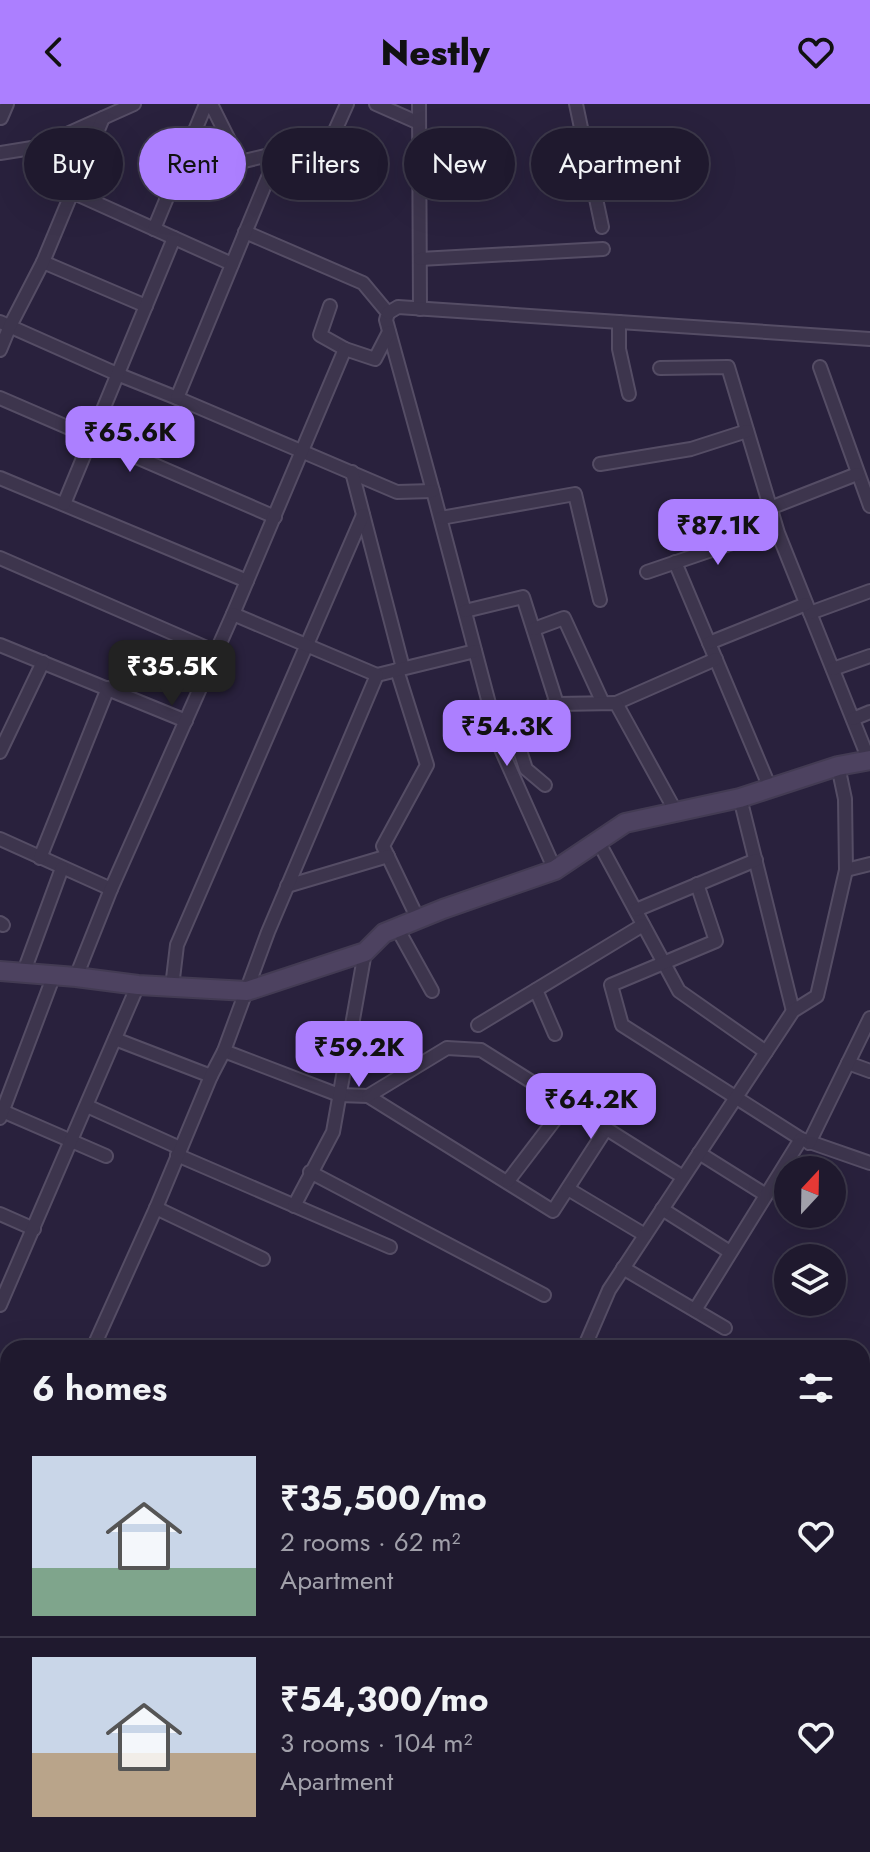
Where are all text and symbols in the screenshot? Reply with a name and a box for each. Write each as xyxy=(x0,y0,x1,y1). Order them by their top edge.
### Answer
text: Nestly xyxy=(380,26,490,78)
icon: back xyxy=(32,30,76,74)
icon: heart xyxy=(794,30,838,74)
chip: Buy xyxy=(24,128,123,200)
chip: Rent xyxy=(139,128,246,200)
chip: Filters xyxy=(262,128,388,200)
chip: New xyxy=(404,128,515,200)
chip: Apartment xyxy=(531,128,709,200)
pin: ₹65.6K xyxy=(65,406,195,474)
text: ₹65.6K xyxy=(84,413,176,451)
pin: ₹87.1K xyxy=(653,499,783,567)
text: ₹87.1K xyxy=(676,506,760,544)
pin: ₹35.5K xyxy=(107,640,237,708)
text: ₹35.5K xyxy=(126,647,218,685)
pin: ₹54.3K xyxy=(442,700,572,768)
text: ₹54.3K xyxy=(461,707,553,745)
pin: ₹59.2K xyxy=(294,1021,424,1089)
text: ₹59.2K xyxy=(314,1028,404,1066)
pin: ₹64.2K xyxy=(526,1073,656,1141)
text: ₹64.2K xyxy=(544,1080,638,1118)
north arrow xyxy=(774,1156,846,1228)
map controls xyxy=(774,1156,846,1316)
button: layers xyxy=(774,1244,846,1316)
text: 6 homes xyxy=(32,1364,167,1413)
icon: filters xyxy=(794,1366,838,1410)
text: ₹35,500/mo xyxy=(280,1474,487,1523)
icon: home xyxy=(96,1488,192,1584)
icon: heart xyxy=(794,1514,838,1558)
text: 2 rooms · 62 m² xyxy=(280,1523,461,1561)
text: Apartment xyxy=(280,1561,393,1599)
text: ₹54,300/mo xyxy=(280,1675,489,1724)
icon: home xyxy=(96,1689,192,1785)
icon: heart xyxy=(794,1715,838,1759)
text: 3 rooms · 104 m² xyxy=(280,1724,473,1762)
text: Apartment xyxy=(280,1762,393,1800)

